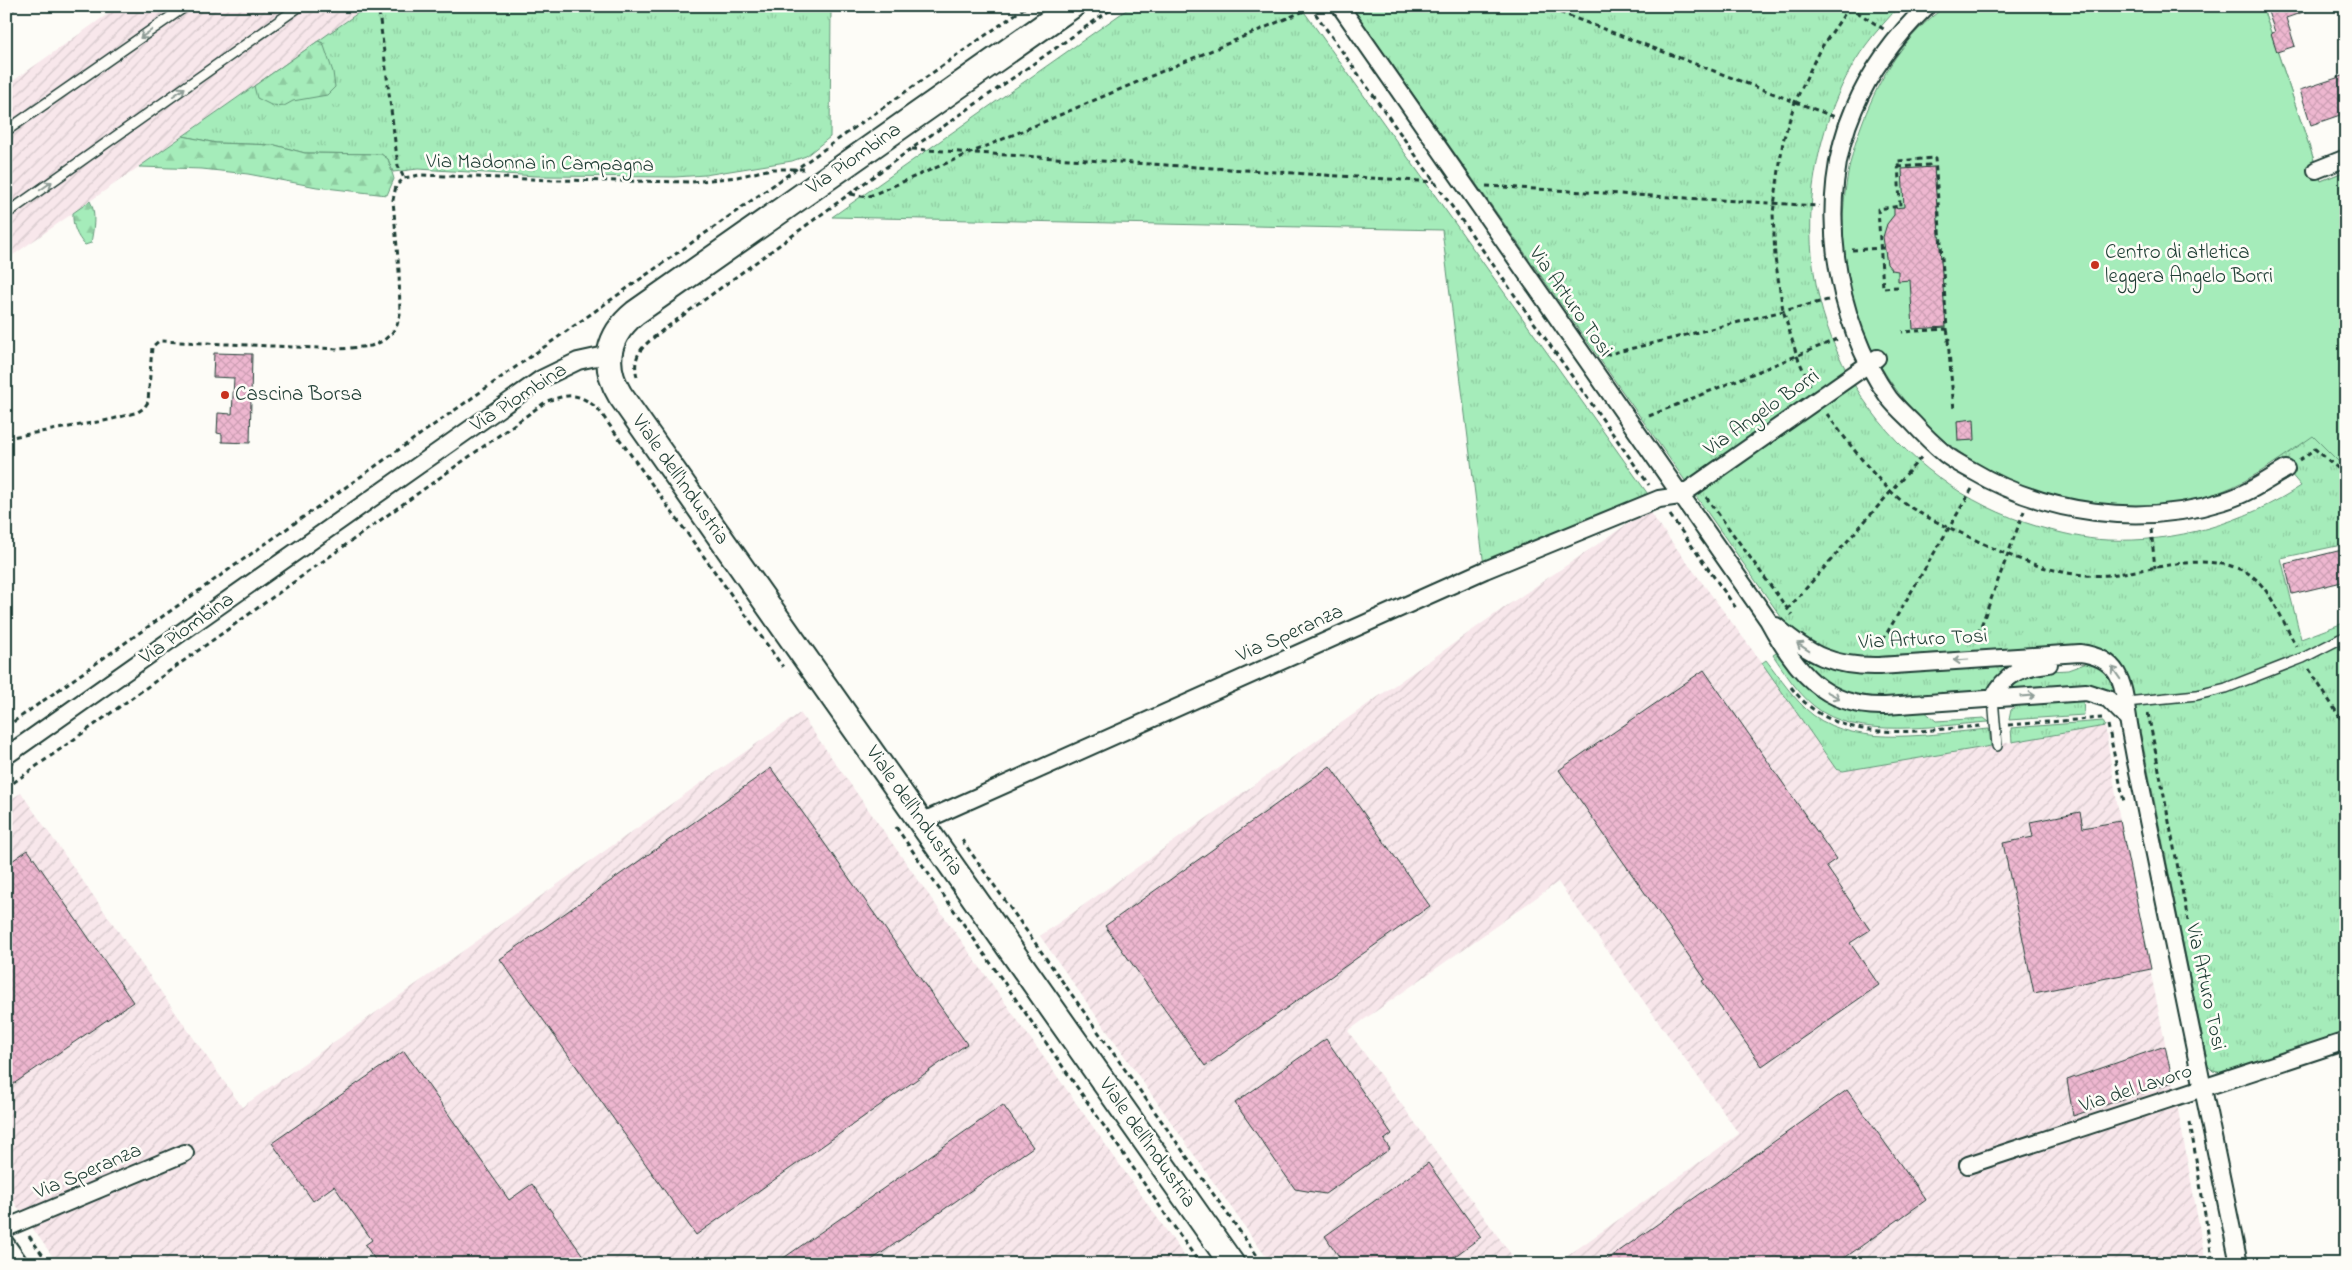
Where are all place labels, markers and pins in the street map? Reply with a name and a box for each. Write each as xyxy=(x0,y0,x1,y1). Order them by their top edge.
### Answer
place label: Centro di atletica leggera Angelo Borri xyxy=(2105,238,2273,294)
marker: Centro di atletica leggera Angelo Borri xyxy=(2089,259,2101,271)
place label: Cascina Borsa xyxy=(235,380,362,410)
marker: Cascina Borsa xyxy=(219,389,231,401)

